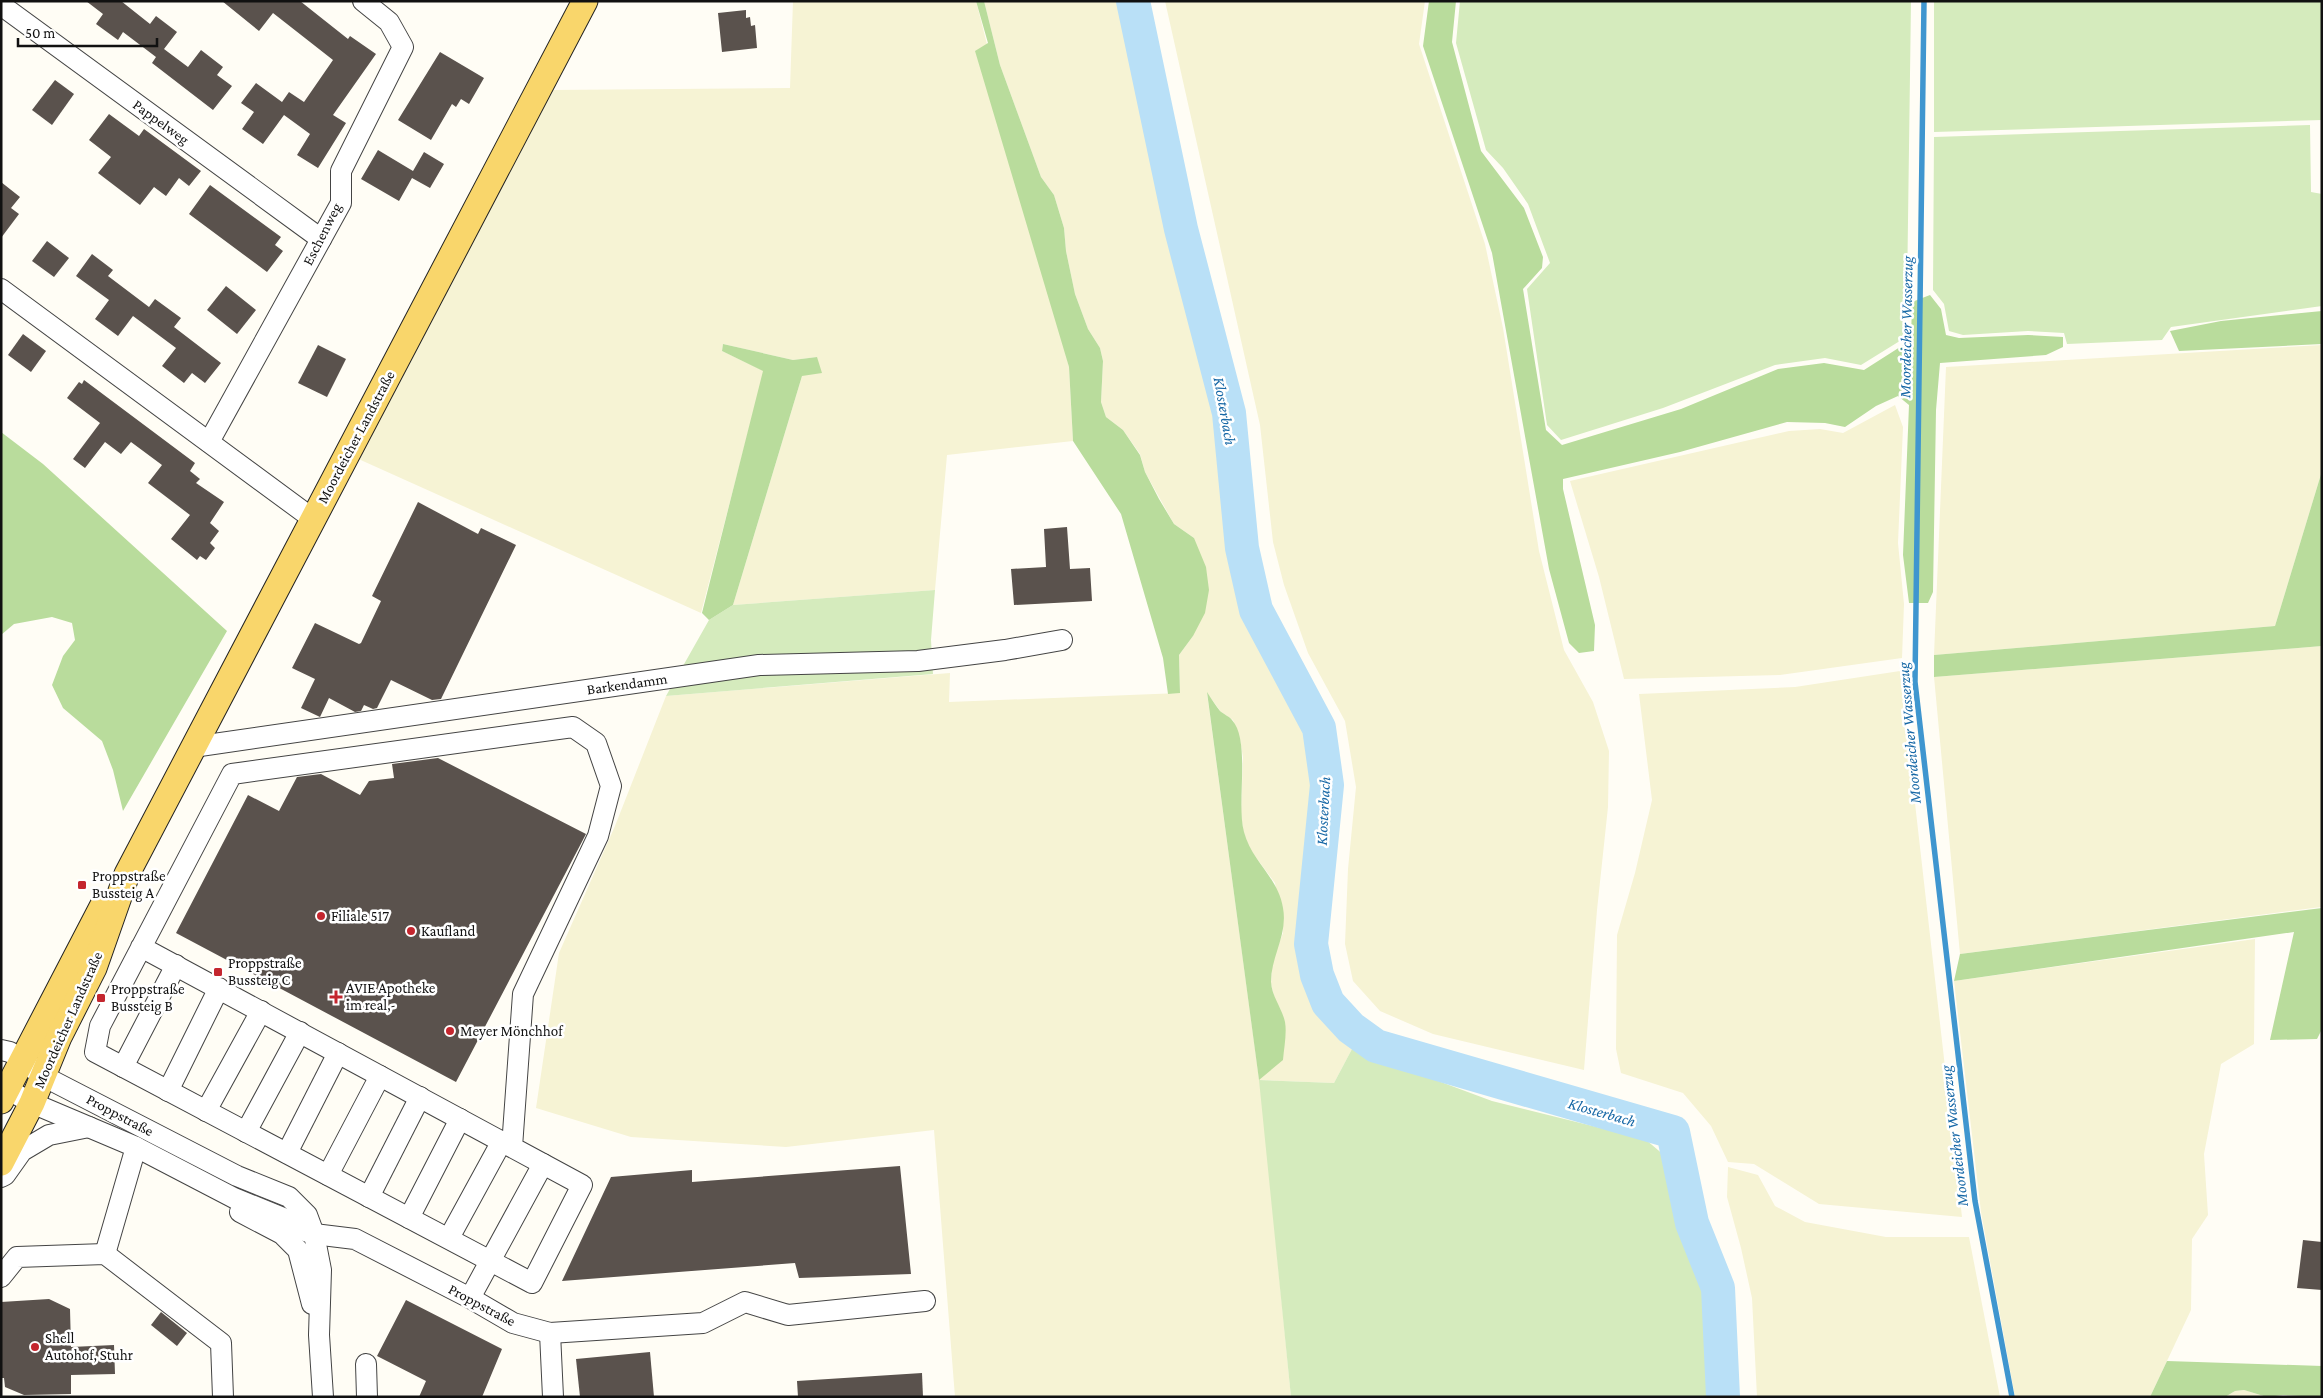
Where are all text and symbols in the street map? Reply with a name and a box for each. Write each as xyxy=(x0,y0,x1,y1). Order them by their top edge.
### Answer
scale bar xyxy=(18,15,156,47)
text: 50 m xyxy=(25,25,55,41)
street label: Pappelweg xyxy=(129,96,192,148)
street label: Eschenweg xyxy=(300,200,345,268)
water label: Moordeicher Wasserzug xyxy=(1896,255,1917,399)
street label: Moordeicher Landstraße xyxy=(314,368,398,506)
water label: Klosterbach xyxy=(1211,376,1239,447)
water label: Moordeicher Wasserzug xyxy=(1894,660,1925,806)
street label: Barkendamm xyxy=(586,670,668,698)
water label: Klosterbach xyxy=(1313,776,1333,846)
place label: Proppstraße Bussteig A xyxy=(92,868,166,902)
marker: Proppstraße Bussteig A xyxy=(76,879,88,891)
place label: Filiale 517 xyxy=(331,908,389,924)
marker: Filiale 517 xyxy=(315,910,327,922)
place label: Kaufland xyxy=(421,923,476,939)
marker: Kaufland xyxy=(405,925,417,937)
street label: Moordeicher Landstraße xyxy=(31,949,106,1091)
place label: Proppstraße Bussteig C xyxy=(228,955,302,989)
marker: Proppstraße Bussteig C xyxy=(212,966,224,978)
place label: AVIE Apotheke im real,- xyxy=(346,980,436,1013)
place label: Proppstraße Bussteig B xyxy=(111,981,185,1015)
marker: AVIE Apotheke im real,- xyxy=(330,991,342,1003)
marker: Proppstraße Bussteig B xyxy=(95,992,107,1004)
place label: Meyer Mönchhof xyxy=(460,1023,564,1040)
marker: Meyer Mönchhof xyxy=(444,1025,456,1037)
water label: Moordeicher Wasserzug xyxy=(1937,1063,1972,1209)
street label: Proppstraße xyxy=(83,1091,157,1140)
water label: Klosterbach xyxy=(1566,1094,1638,1130)
street label: Proppstraße xyxy=(445,1281,519,1330)
place label: Shell Autohof, Stuhr xyxy=(45,1330,134,1363)
marker: Shell Autohof, Stuhr xyxy=(29,1341,41,1353)

